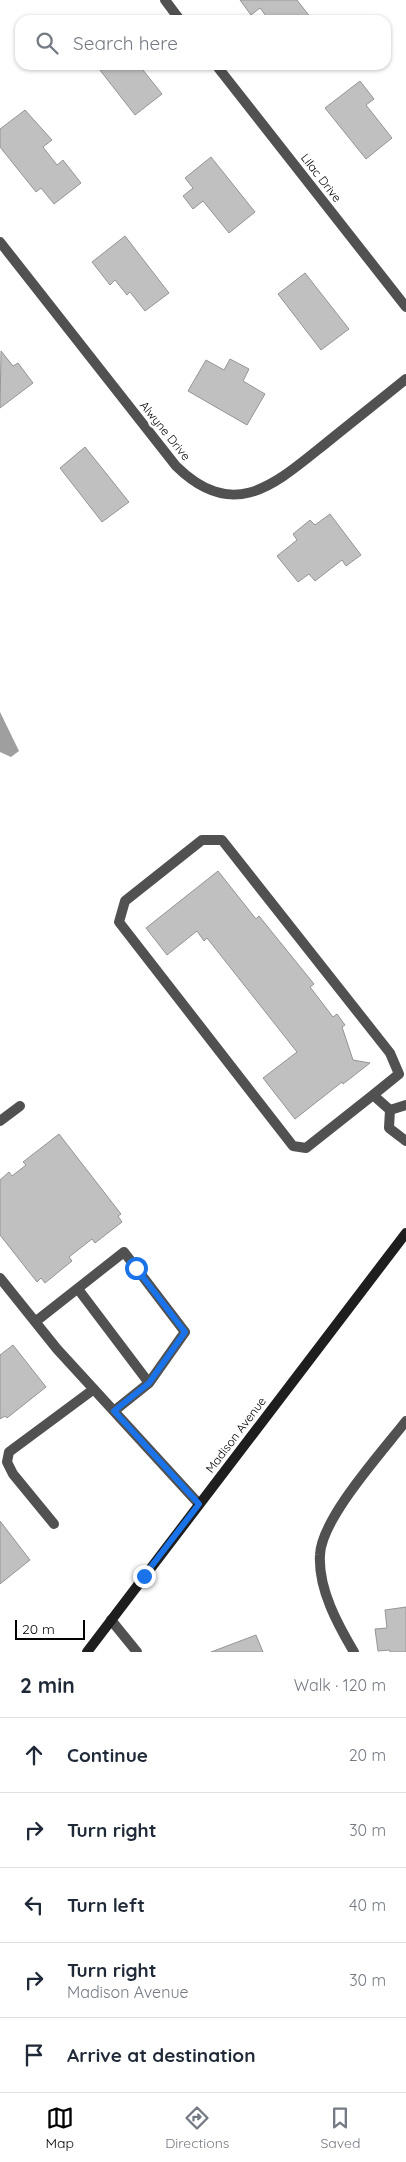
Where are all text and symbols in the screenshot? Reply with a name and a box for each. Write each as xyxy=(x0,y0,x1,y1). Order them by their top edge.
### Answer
search box xyxy=(15,15,391,70)
icon: search xyxy=(33,29,61,57)
text: Search here xyxy=(73,31,178,55)
street label: Lilac Drive xyxy=(298,150,345,205)
street label: Alwyne Drive xyxy=(137,398,194,464)
route start xyxy=(125,1257,148,1280)
street label: Madison Avenue xyxy=(202,1394,269,1476)
route end xyxy=(133,1565,156,1588)
scale bar xyxy=(15,1617,85,1640)
text: 20 m xyxy=(22,1620,55,1638)
text: 2 min xyxy=(20,1672,75,1698)
text: Walk · 120 m xyxy=(294,1675,386,1695)
icon: ahead xyxy=(20,1741,48,1769)
text: Continue xyxy=(67,1743,148,1767)
text: 20 m xyxy=(349,1745,386,1765)
icon: right xyxy=(20,1816,48,1844)
text: Turn right xyxy=(67,1818,156,1842)
text: 30 m xyxy=(349,1820,386,1840)
icon: left xyxy=(20,1891,48,1919)
text: Turn left xyxy=(67,1893,145,1917)
text: 40 m xyxy=(349,1895,386,1915)
text: Turn right xyxy=(67,1958,156,1982)
icon: right xyxy=(20,1966,48,1994)
text: 30 m xyxy=(349,1970,386,1990)
text: Madison Avenue xyxy=(67,1982,189,2002)
icon: arrive xyxy=(20,2041,48,2069)
text: Arrive at destination xyxy=(67,2043,256,2067)
tab: Map xyxy=(46,2104,74,2152)
tab: Directions xyxy=(165,2104,229,2152)
tab: Saved xyxy=(320,2104,360,2152)

